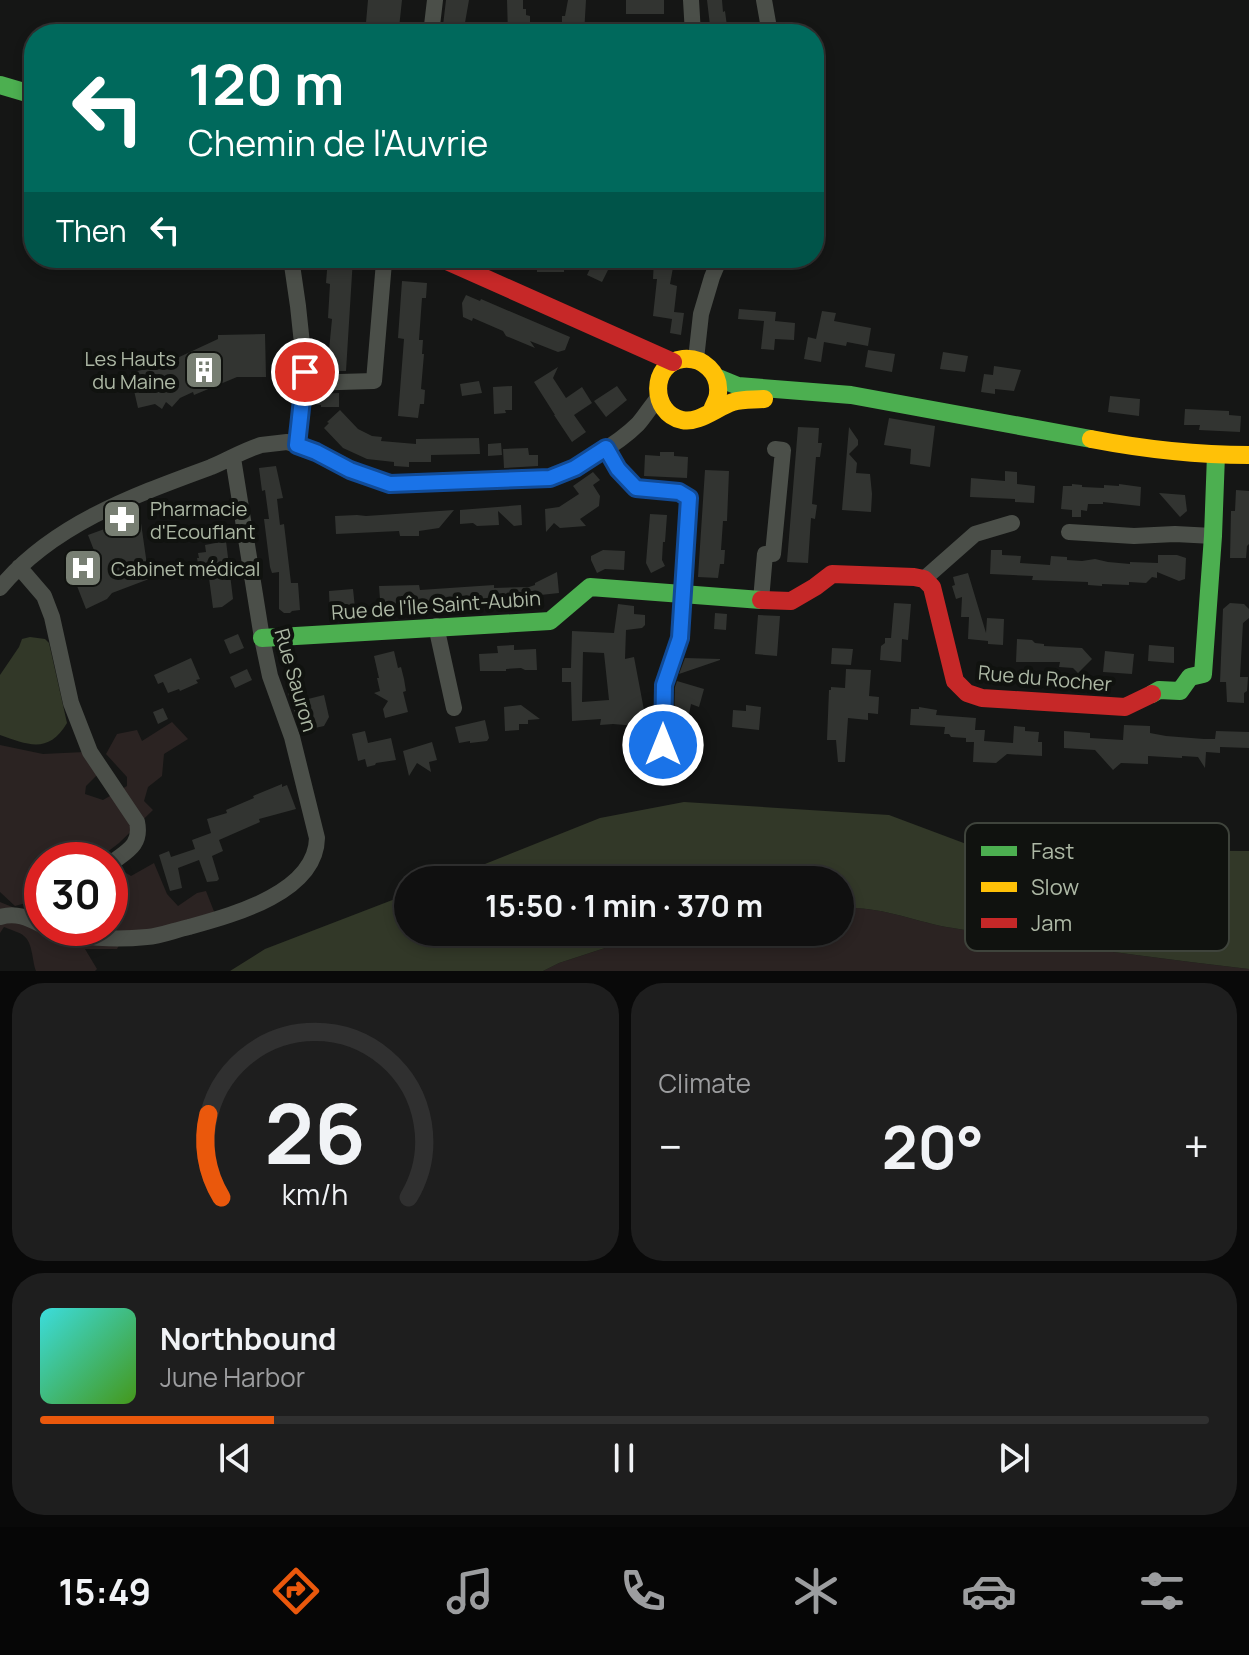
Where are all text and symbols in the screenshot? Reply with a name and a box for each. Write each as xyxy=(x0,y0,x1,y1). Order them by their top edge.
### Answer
text: 120 m xyxy=(188,45,344,122)
icon: left xyxy=(56,56,160,160)
text: Chemin de l'Auvrie xyxy=(188,118,488,167)
icon: left xyxy=(143,208,187,252)
text: Then xyxy=(56,210,127,251)
pin xyxy=(271,338,339,406)
place label: Les Hauts du Maine xyxy=(84,345,176,395)
building icon: Les Hauts du Maine xyxy=(183,349,225,391)
icon: arrive xyxy=(283,350,327,394)
place label: Pharmacie d'Ecouflant xyxy=(150,495,256,545)
pharmacy icon: Pharmacie d'Ecouflant xyxy=(101,498,143,540)
hospital icon: Cabinet médical xyxy=(62,547,104,589)
place label: Cabinet médical xyxy=(111,555,260,582)
street label: Rue de l'Île Saint-Aubin xyxy=(330,584,542,626)
street label: Rue Sauron xyxy=(268,625,324,735)
street label: Rue du Rocher xyxy=(977,659,1113,697)
position arrow xyxy=(621,703,705,787)
legend xyxy=(965,823,1229,951)
text: Fast xyxy=(1031,836,1074,866)
speed limit sign: 30 xyxy=(24,842,128,946)
text: Slow xyxy=(1031,872,1079,902)
text: 15:50 · 1 min · 370 m xyxy=(485,885,763,926)
text: Jam xyxy=(1031,908,1072,938)
text: Climate xyxy=(659,1065,751,1101)
text: 26 xyxy=(265,1075,366,1189)
text: 20° xyxy=(882,1105,984,1187)
text: − xyxy=(659,1116,682,1176)
text: + xyxy=(1184,1116,1209,1176)
text: km/h xyxy=(282,1175,348,1214)
text: Northbound xyxy=(160,1318,337,1359)
text: June Harbor xyxy=(160,1359,305,1395)
icon: previous xyxy=(213,1436,257,1480)
icon: pause xyxy=(602,1436,646,1480)
icon: next xyxy=(992,1436,1036,1480)
icon: directions xyxy=(268,1563,324,1619)
icon: music xyxy=(442,1563,498,1619)
icon: phone xyxy=(615,1563,671,1619)
icon: climate xyxy=(788,1563,844,1619)
icon: car xyxy=(961,1563,1017,1619)
icon: filters xyxy=(1134,1563,1190,1619)
text: 15:49 xyxy=(59,1567,151,1616)

